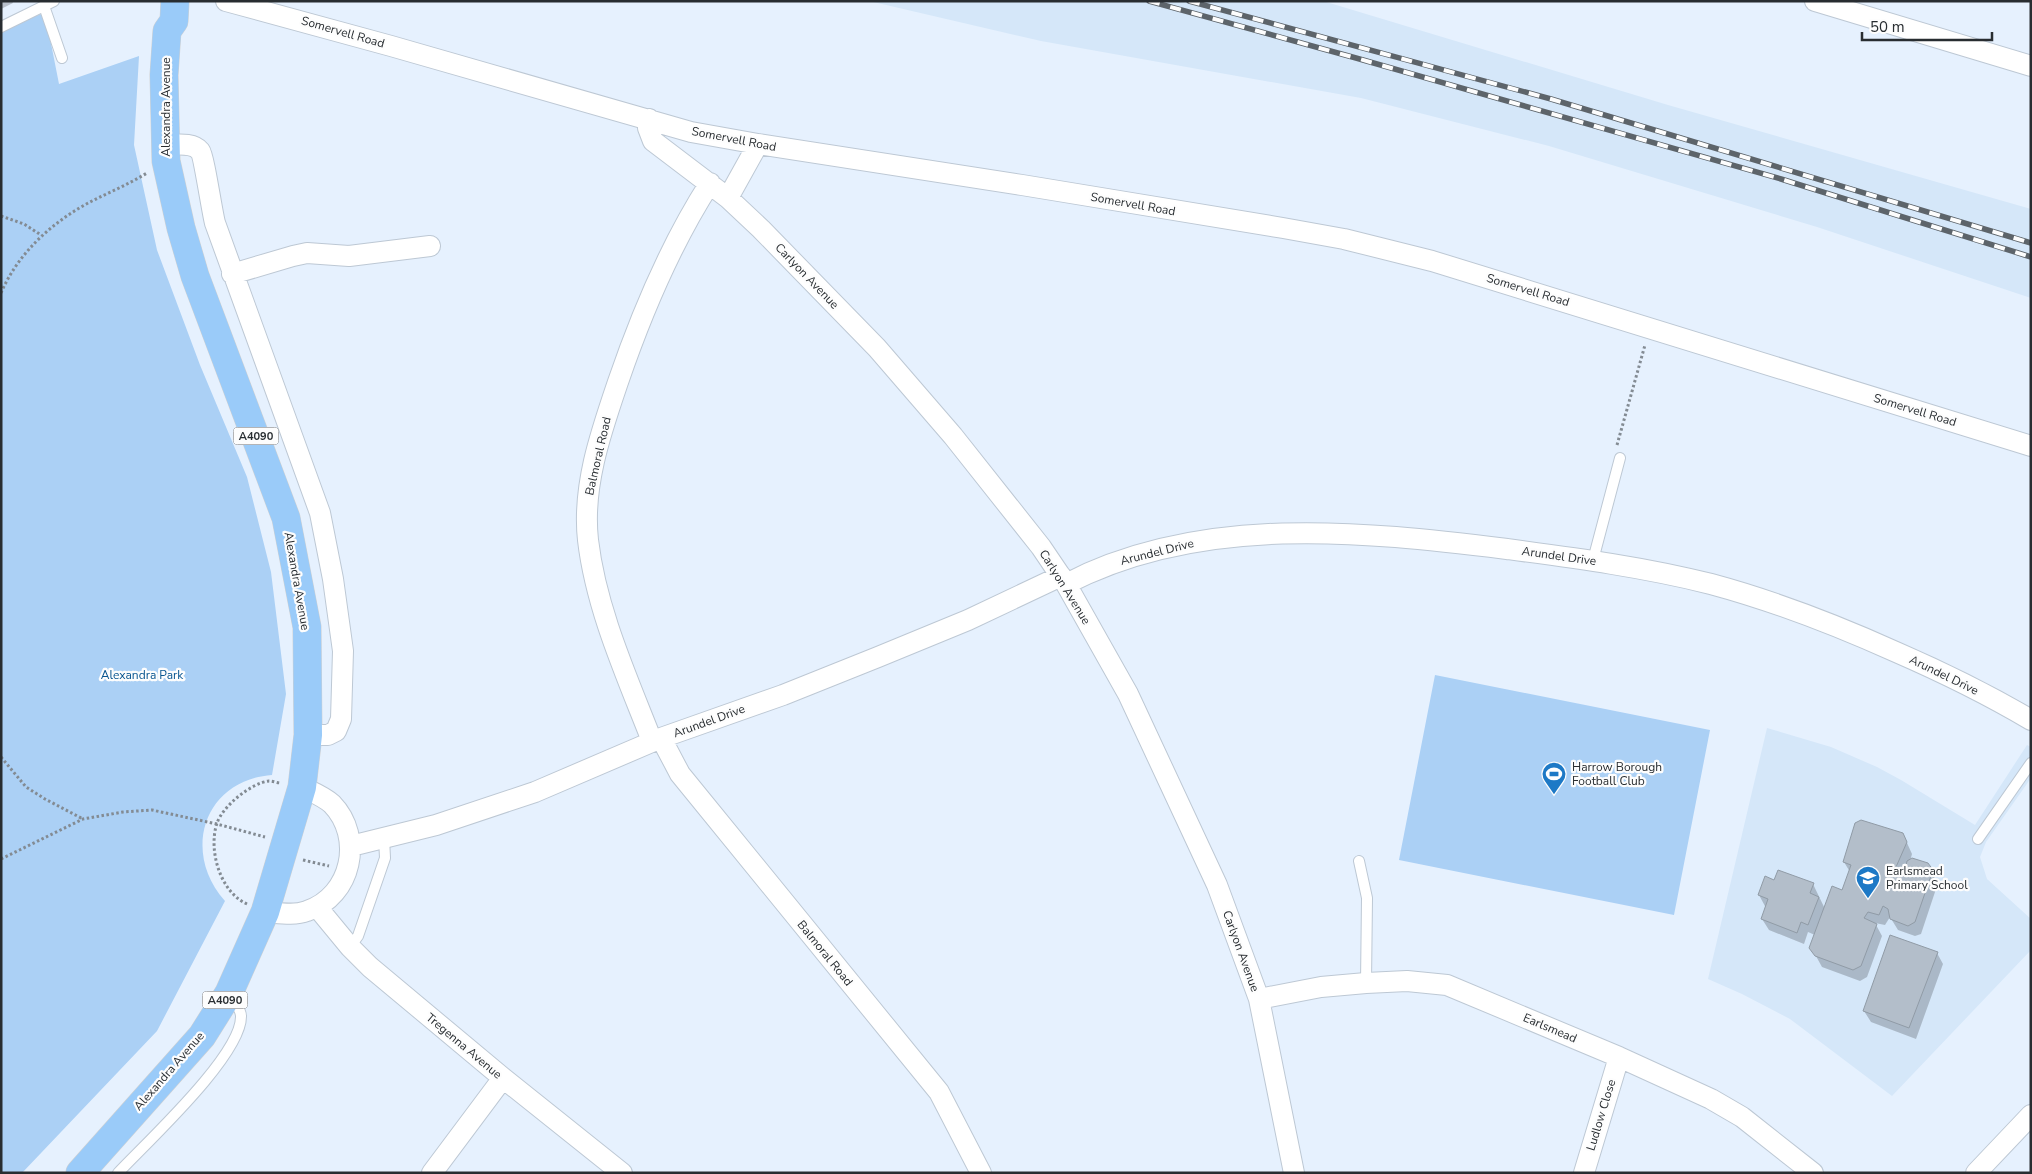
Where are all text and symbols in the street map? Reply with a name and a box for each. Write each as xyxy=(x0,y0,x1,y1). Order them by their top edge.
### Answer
scale bar xyxy=(1862,10,1992,42)
street label: Somervell Road xyxy=(299,12,387,52)
text: 50 m xyxy=(1870,17,1905,37)
street label: Alexandra Avenue xyxy=(158,57,174,157)
street label: Somervell Road xyxy=(690,123,778,155)
street label: Somervell Road xyxy=(1089,189,1177,219)
street label: Carlyon Avenue xyxy=(772,240,842,312)
street label: Somervell Road xyxy=(1485,270,1571,310)
street label: Somervell Road xyxy=(1872,390,1958,430)
street label: Balmoral Road xyxy=(581,415,615,497)
road number: A4090 xyxy=(234,428,278,444)
street label: Alexandra Avenue xyxy=(280,531,314,631)
street label: Arundel Drive xyxy=(1119,535,1195,569)
street label: Arundel Drive xyxy=(1521,543,1597,569)
street label: Carlyon Avenue xyxy=(1036,547,1094,627)
street label: Arundel Drive xyxy=(1907,651,1981,699)
park label: Alexandra Park xyxy=(101,667,184,683)
street label: Arundel Drive xyxy=(671,701,747,741)
place label: Harrow Borough Football Club xyxy=(1572,759,1662,789)
sports icon: Harrow Borough Football Club xyxy=(1541,761,1567,795)
place label: Earlsmead Primary School xyxy=(1886,863,1968,893)
school or university icon: Earlsmead Primary School xyxy=(1855,865,1881,899)
street label: Carlyon Avenue xyxy=(1219,908,1263,994)
street label: Balmoral Road xyxy=(794,917,856,989)
road number: A4090 xyxy=(202,992,248,1008)
street label: Tregenna Avenue xyxy=(423,1010,505,1082)
street label: Earlsmead xyxy=(1521,1010,1579,1046)
street label: Alexandra Avenue xyxy=(130,1028,208,1114)
street label: Ludlow Close xyxy=(1583,1077,1619,1153)

